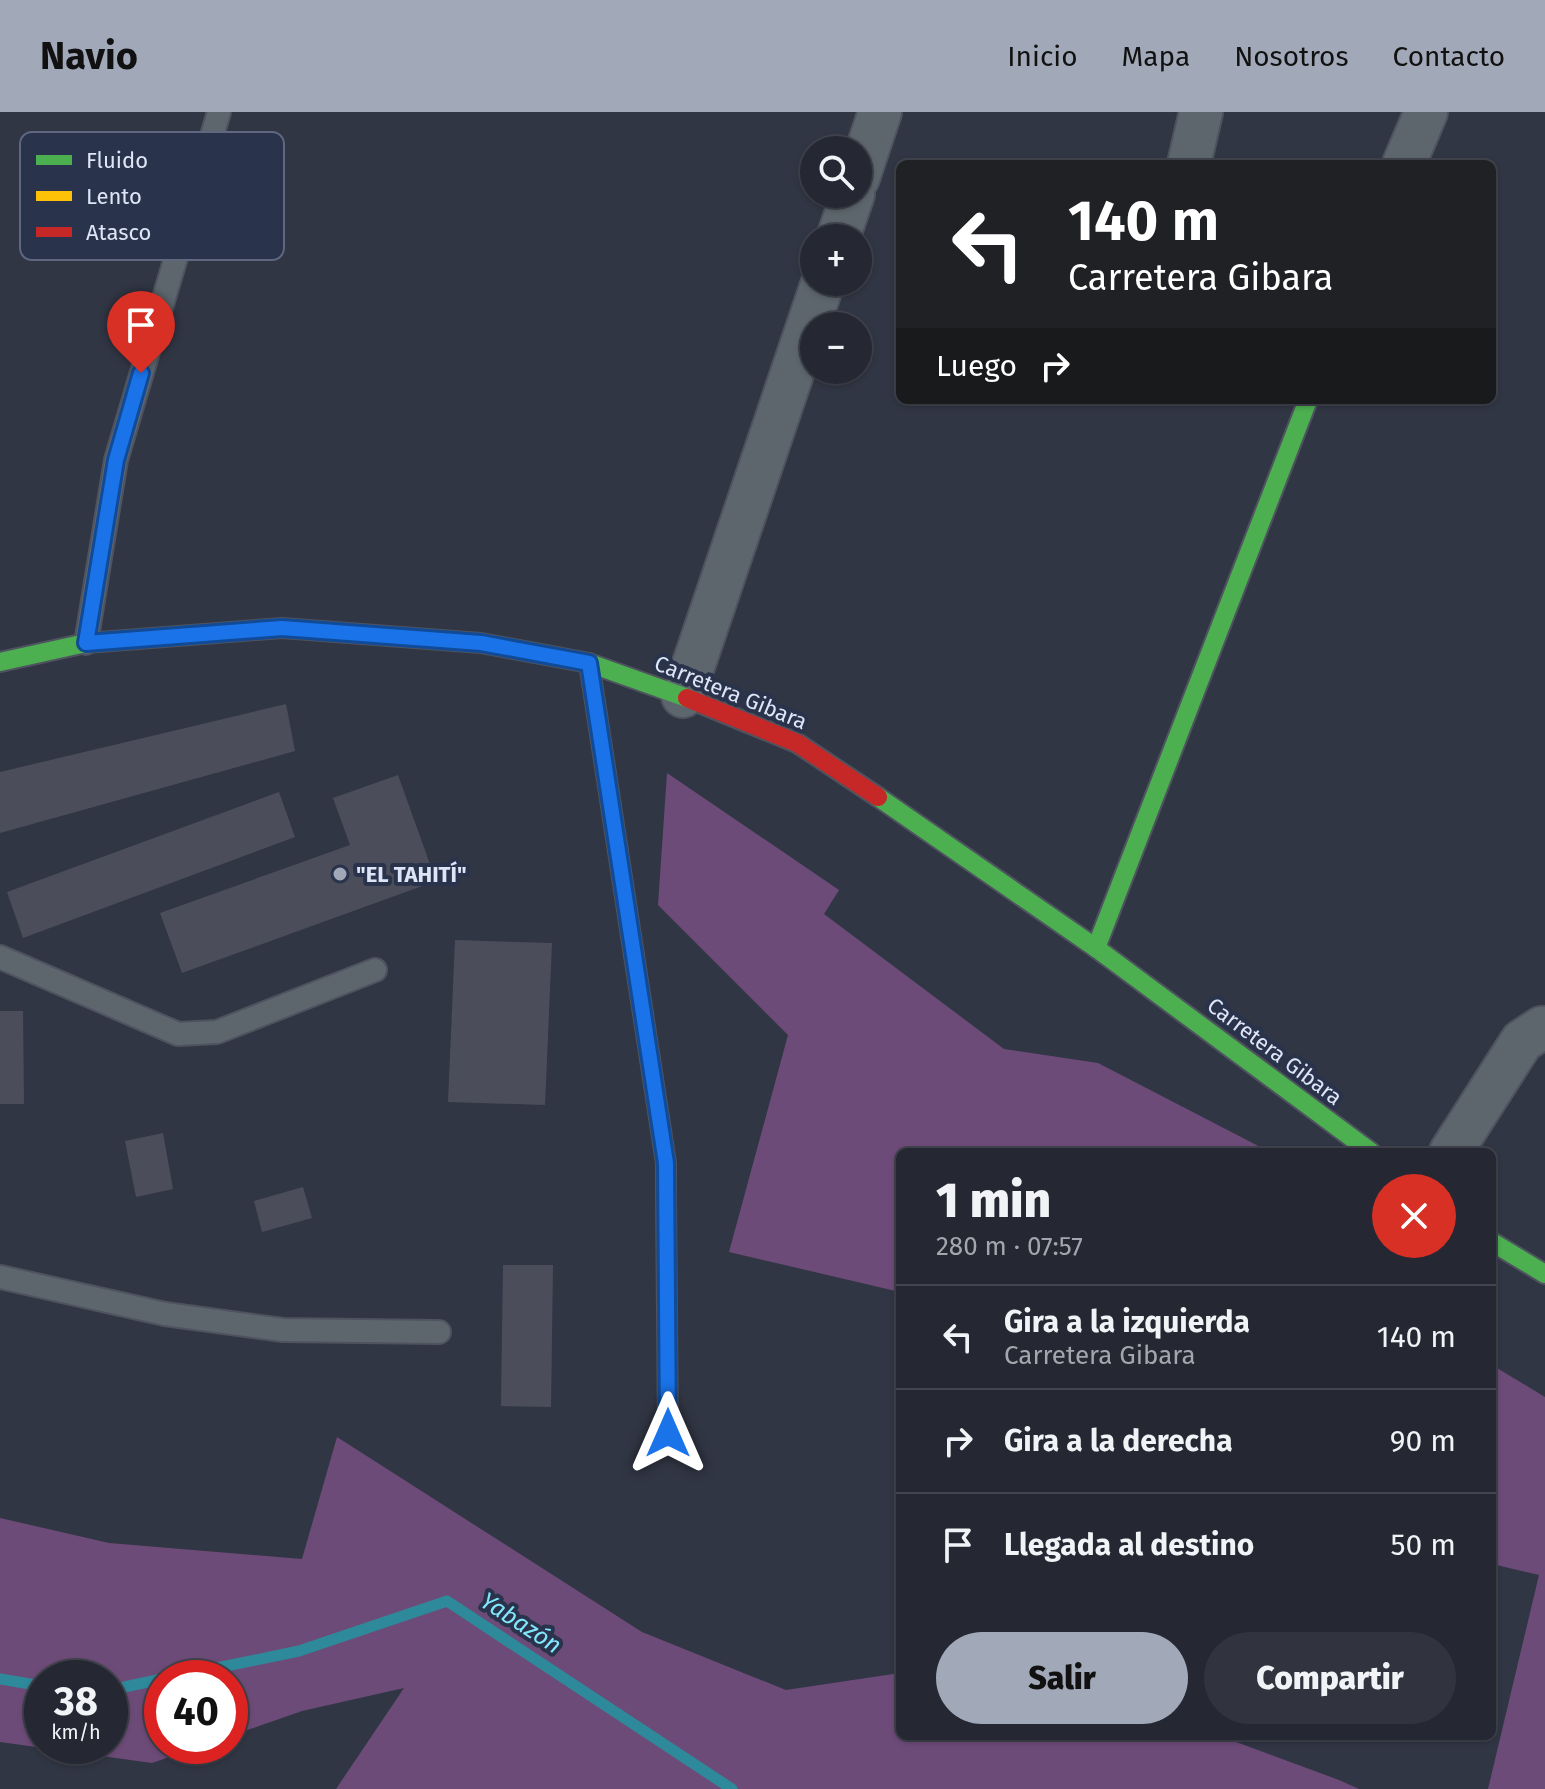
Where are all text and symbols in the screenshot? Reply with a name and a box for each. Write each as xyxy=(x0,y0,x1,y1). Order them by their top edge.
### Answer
text: Navio xyxy=(40,33,138,79)
text: Inicio xyxy=(1007,40,1078,73)
text: Mapa xyxy=(1122,40,1190,73)
text: Nosotros xyxy=(1234,40,1349,73)
text: Contacto xyxy=(1393,40,1505,73)
legend xyxy=(20,132,284,260)
map controls xyxy=(800,136,872,384)
button: search xyxy=(800,136,872,208)
text: Fluido xyxy=(86,147,148,174)
text: Lento xyxy=(86,183,142,210)
text: 140 m xyxy=(1068,188,1219,255)
icon: left xyxy=(936,192,1040,296)
text: Atasco xyxy=(86,219,151,246)
button: + xyxy=(800,224,872,296)
text: Carretera Gibara xyxy=(1068,256,1333,300)
pin xyxy=(107,291,175,373)
icon: arrive xyxy=(119,303,163,347)
button: − xyxy=(800,312,872,384)
icon: right xyxy=(1033,344,1077,388)
text: Luego xyxy=(936,348,1017,384)
street label: Carretera Gibara xyxy=(651,650,811,735)
place label: "EL TAHITÍ" xyxy=(356,861,467,888)
marker: "EL TAHITÍ" xyxy=(331,865,349,883)
street label: Carretera Gibara xyxy=(1202,992,1348,1111)
text: 1 min xyxy=(936,1172,1051,1230)
button: close xyxy=(1372,1174,1456,1258)
text: 280 m · 07:57 xyxy=(936,1231,1083,1262)
text: Gira a la izquierda xyxy=(1004,1304,1250,1340)
icon: left xyxy=(936,1315,980,1359)
text: 140 m xyxy=(1377,1319,1456,1355)
text: Carretera Gibara xyxy=(1004,1340,1196,1371)
position arrow xyxy=(626,1391,710,1475)
icon: right xyxy=(936,1419,980,1463)
text: Gira a la derecha xyxy=(1004,1423,1233,1459)
text: 90 m xyxy=(1390,1423,1456,1459)
icon: arrive xyxy=(936,1523,980,1567)
text: Llegada al destino xyxy=(1004,1527,1254,1563)
text: 50 m xyxy=(1391,1527,1456,1563)
water label: Yabazón xyxy=(475,1587,567,1659)
button: Salir xyxy=(936,1632,1188,1724)
button: Compartir xyxy=(1204,1632,1456,1724)
speed limit sign: 40 xyxy=(144,1660,248,1764)
text: 38 xyxy=(54,1678,98,1726)
text: km/h xyxy=(51,1720,101,1744)

